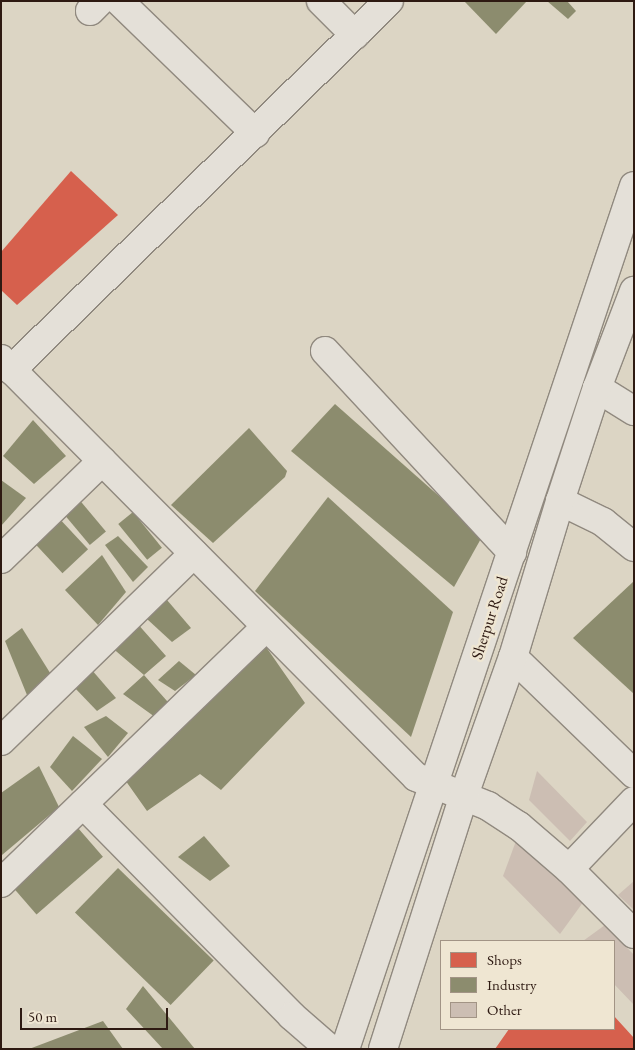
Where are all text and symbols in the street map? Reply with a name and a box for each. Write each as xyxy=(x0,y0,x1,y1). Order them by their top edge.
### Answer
street label: Sherpur Road xyxy=(468,574,512,662)
legend xyxy=(440,940,615,1030)
text: Shops xyxy=(487,950,522,969)
text: Industry xyxy=(487,975,537,994)
scale bar xyxy=(22,998,170,1030)
text: Other xyxy=(487,1000,522,1019)
text: 50 m xyxy=(28,1007,57,1026)

